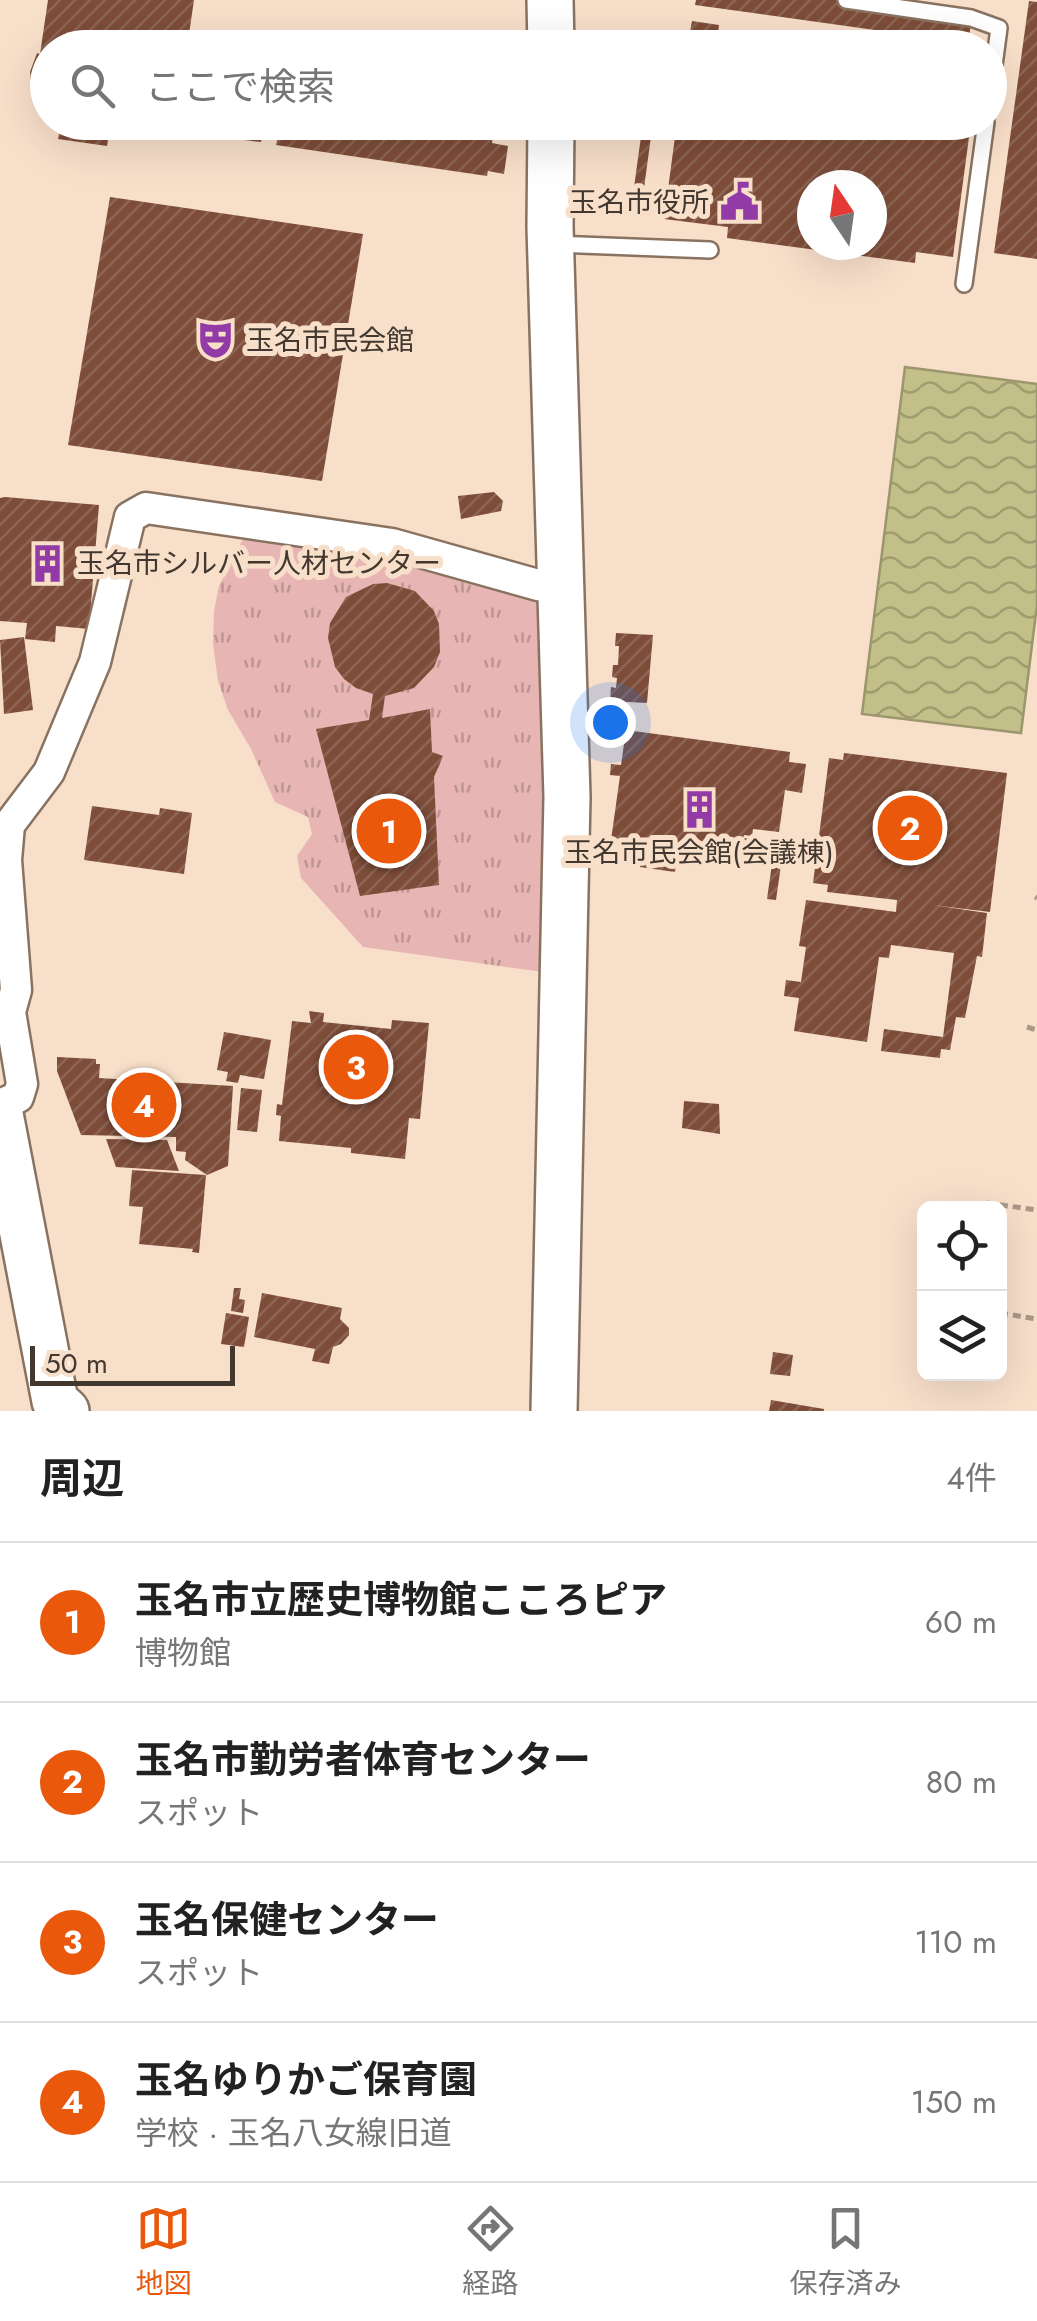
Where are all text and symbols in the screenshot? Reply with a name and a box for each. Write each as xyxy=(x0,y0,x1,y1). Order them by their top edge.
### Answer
search box xyxy=(30,30,1007,140)
icon: search xyxy=(65,58,120,113)
text: ここで検索 xyxy=(145,59,335,114)
north arrow xyxy=(797,170,887,260)
public building icon: 玉名市役所 xyxy=(718,181,760,223)
place label: 玉名市役所 xyxy=(569,182,709,223)
theatre icon: 玉名市民会館 xyxy=(195,319,237,361)
place label: 玉名市民会館 xyxy=(246,320,414,361)
building icon: 玉名市シルバー人材センター xyxy=(26,542,68,584)
place label: 玉名市シルバー人材センター xyxy=(77,543,441,584)
your location xyxy=(585,697,636,748)
building icon: 玉名市民会館(会議棟) xyxy=(678,788,720,830)
pin: 2 xyxy=(878,790,942,866)
pin: 1 xyxy=(356,794,422,868)
place label: 玉名市民会館(会議棟) xyxy=(564,832,834,873)
pin: 3 xyxy=(324,1030,388,1104)
pin: 4 xyxy=(112,1068,176,1142)
map controls xyxy=(917,1201,1007,1381)
button: locate xyxy=(917,1201,1007,1291)
button: layers xyxy=(917,1291,1007,1381)
scale bar xyxy=(30,1341,235,1386)
text: 50 m xyxy=(45,1343,108,1384)
text: 周辺 xyxy=(40,1448,124,1509)
text: 4件 xyxy=(946,1455,997,1501)
text: 玉名市立歴史博物館こころピア xyxy=(135,1572,667,1627)
text: 1 xyxy=(64,1599,81,1645)
text: 60 m xyxy=(925,1599,997,1645)
text: 博物館 xyxy=(135,1630,231,1676)
text: 玉名市勤労者体育センター xyxy=(135,1732,591,1787)
text: 2 xyxy=(62,1759,83,1805)
text: 80 m xyxy=(926,1759,997,1805)
text: スポット xyxy=(135,1790,263,1836)
text: 玉名保健センター xyxy=(135,1892,439,1947)
text: 3 xyxy=(63,1919,82,1965)
text: 110 m xyxy=(914,1919,997,1965)
text: スポット xyxy=(135,1950,263,1996)
text: 玉名ゆりかご保育園 xyxy=(135,2052,477,2107)
text: 4 xyxy=(61,2079,84,2125)
text: 150 m xyxy=(911,2079,997,2125)
text: 学校 · 玉名八女線旧道 xyxy=(135,2110,452,2156)
tab: 地図 xyxy=(135,2201,192,2304)
tab: 経路 xyxy=(462,2201,519,2304)
tab: 保存済み xyxy=(789,2201,902,2304)

